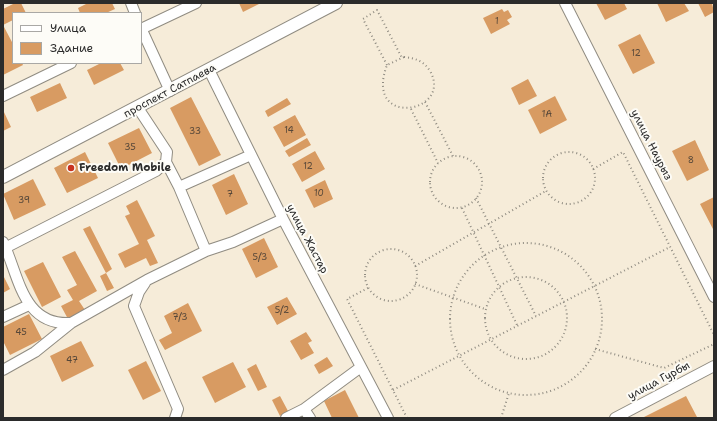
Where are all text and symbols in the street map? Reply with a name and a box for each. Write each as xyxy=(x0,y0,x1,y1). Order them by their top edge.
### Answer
legend xyxy=(12,12,142,64)
house number: 1 xyxy=(495,17,499,27)
text: Улица xyxy=(50,20,86,36)
text: Здание xyxy=(50,40,93,56)
house number: 12 xyxy=(631,49,641,59)
street label: проспект Сатпаева xyxy=(122,61,218,121)
street label: улица Наурыз xyxy=(628,108,674,182)
house number: 1А xyxy=(542,110,552,120)
house number: 14 xyxy=(284,126,294,136)
house number: 33 xyxy=(189,127,201,137)
house number: 35 xyxy=(124,143,136,153)
house number: 8 xyxy=(688,156,694,166)
place label: Freedom Mobile xyxy=(79,161,171,175)
house number: 12 xyxy=(303,162,313,172)
marker: Freedom Mobile xyxy=(66,163,76,173)
house number: 10 xyxy=(314,189,324,199)
house number: 7 xyxy=(227,190,233,200)
house number: 39 xyxy=(18,196,30,206)
street label: улица Жастар xyxy=(283,202,331,276)
house number: 5/3 xyxy=(253,253,267,263)
house number: 5/2 xyxy=(275,306,289,316)
house number: 7/3 xyxy=(172,313,188,323)
house number: 45 xyxy=(15,328,27,338)
house number: 47 xyxy=(66,356,78,366)
street label: улица Гурбы xyxy=(626,359,692,403)

